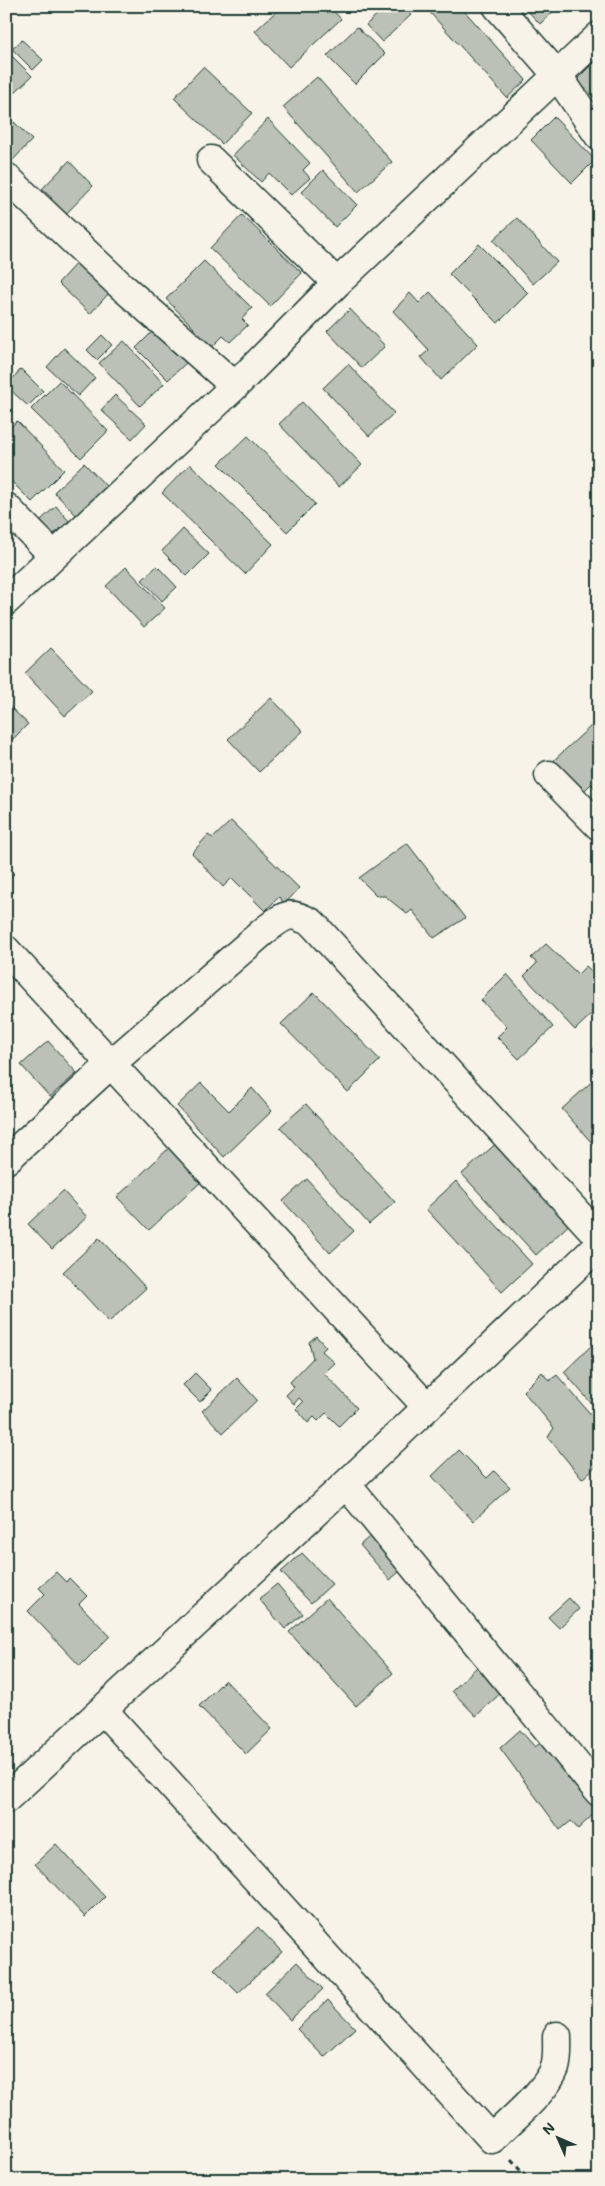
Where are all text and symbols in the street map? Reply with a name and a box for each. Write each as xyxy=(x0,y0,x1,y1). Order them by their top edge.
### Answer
north arrow xyxy=(532,2114,582,2164)
text: N xyxy=(538,2118,559,2139)

